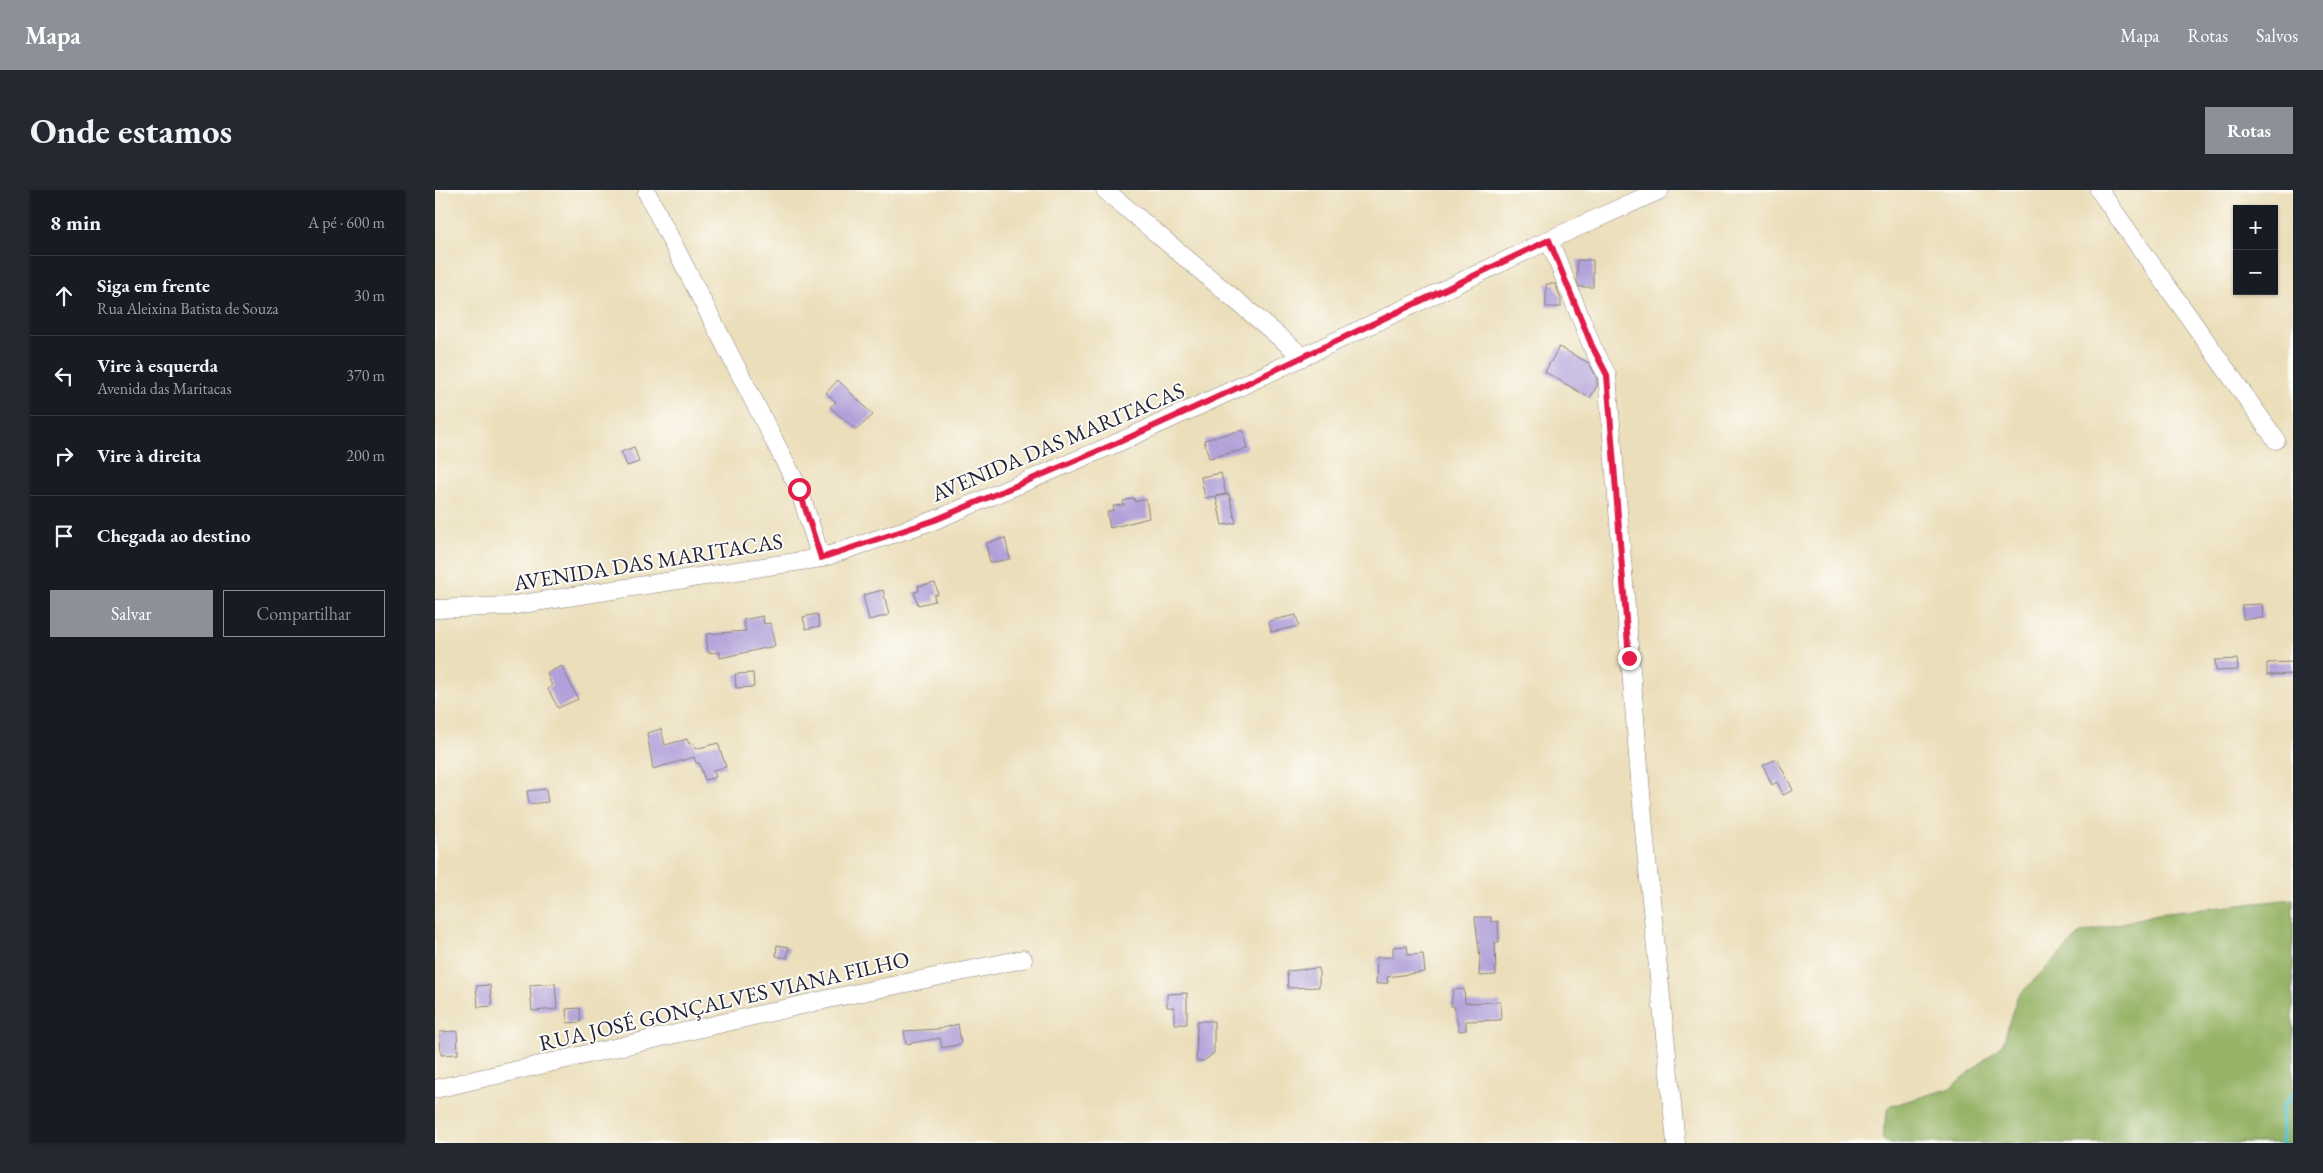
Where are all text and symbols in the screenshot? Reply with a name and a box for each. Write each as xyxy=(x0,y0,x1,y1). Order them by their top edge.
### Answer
text: Mapa xyxy=(25,20,81,51)
text: Mapa xyxy=(2120,24,2160,47)
text: Rotas xyxy=(2188,24,2228,47)
text: Salvos xyxy=(2256,24,2298,47)
button: Rotas xyxy=(2205,107,2293,154)
text: Onde estamos xyxy=(30,108,232,153)
map controls xyxy=(2233,205,2278,295)
button: + xyxy=(2233,205,2278,250)
text: 8 min xyxy=(50,209,101,236)
text: A pé · 600 m xyxy=(308,212,385,233)
button: − xyxy=(2233,250,2278,295)
text: Siga em frente xyxy=(97,273,210,298)
icon: ahead xyxy=(50,282,78,310)
text: 30 m xyxy=(354,285,385,306)
text: Rua Aleixina Batista de Souza xyxy=(97,298,279,319)
text: Vire à esquerda xyxy=(97,353,218,378)
icon: left xyxy=(50,362,78,390)
text: 370 m xyxy=(346,365,385,386)
street label: AVENIDA DAS MARITACAS xyxy=(926,375,1189,509)
text: Avenida das Maritacas xyxy=(97,378,232,399)
icon: right xyxy=(50,442,78,470)
text: Vire à direita xyxy=(97,443,201,468)
text: 200 m xyxy=(346,445,385,466)
route start xyxy=(788,478,811,501)
icon: arrive xyxy=(50,522,78,550)
text: Chegada ao destino xyxy=(97,523,251,548)
street label: AVENIDA DAS MARITACAS xyxy=(510,526,785,598)
button: Salvar xyxy=(50,590,213,637)
button: Compartilhar xyxy=(223,590,385,637)
route end xyxy=(1618,647,1641,670)
street label: RUA JOSÉ GONÇALVES VIANA FILHO xyxy=(536,944,912,1058)

